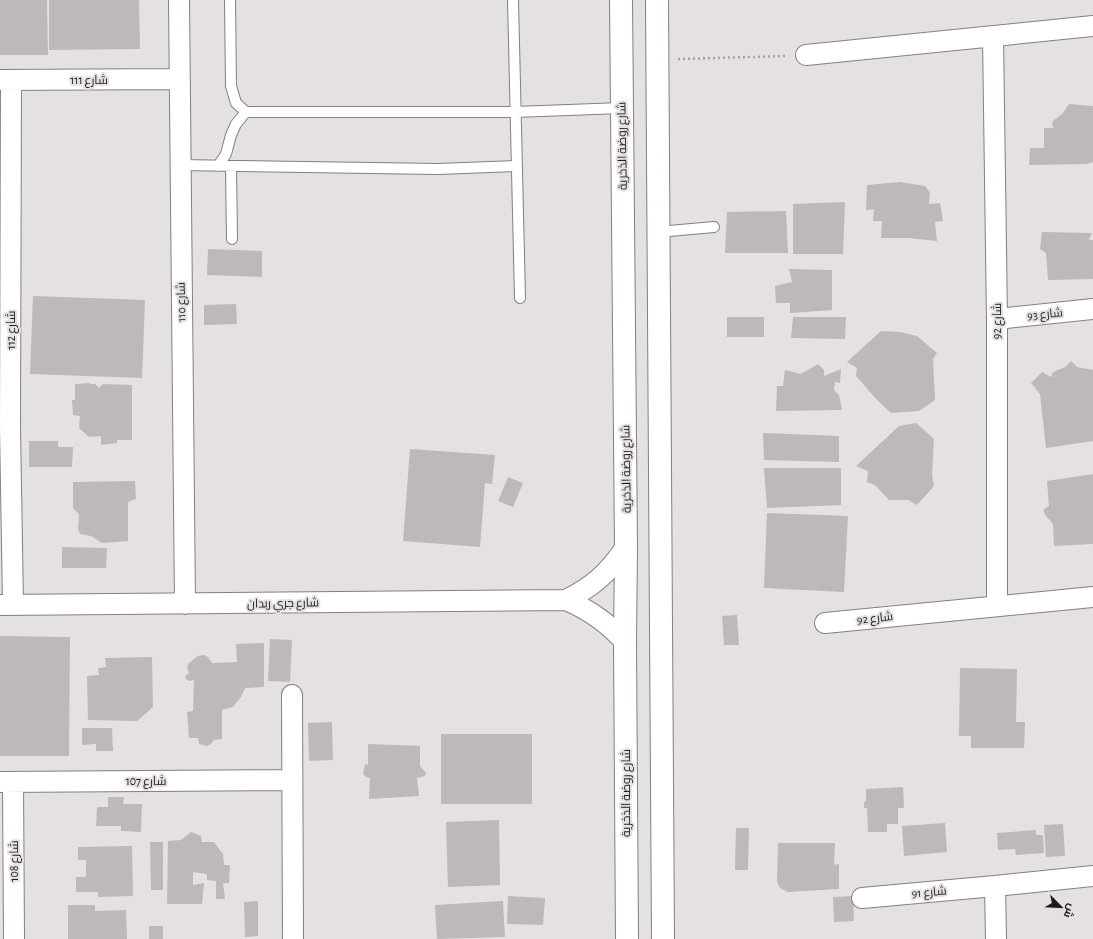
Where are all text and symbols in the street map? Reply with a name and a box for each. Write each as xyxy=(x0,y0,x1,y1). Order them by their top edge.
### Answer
street label: شارع 111 xyxy=(70,74,108,88)
street label: شارع روضة الذخرية xyxy=(615,102,631,190)
street label: شارع 110 xyxy=(175,282,189,322)
street label: شارع 92 xyxy=(991,303,1005,339)
street label: شارع 93 xyxy=(1027,306,1064,324)
street label: شارع 112 xyxy=(5,310,19,349)
street label: شارع روضة الذخرية xyxy=(619,425,635,513)
street label: شارع جري ربدان xyxy=(247,596,319,614)
street label: شارع 92 xyxy=(856,610,894,628)
street label: شارع روضة الذخرية xyxy=(620,749,634,837)
street label: شارع 107 xyxy=(126,775,166,789)
street label: شارع 108 xyxy=(8,840,22,882)
street label: شارع 91 xyxy=(911,884,947,901)
north arrow xyxy=(1041,887,1081,927)
text: ش xyxy=(1061,902,1078,920)

